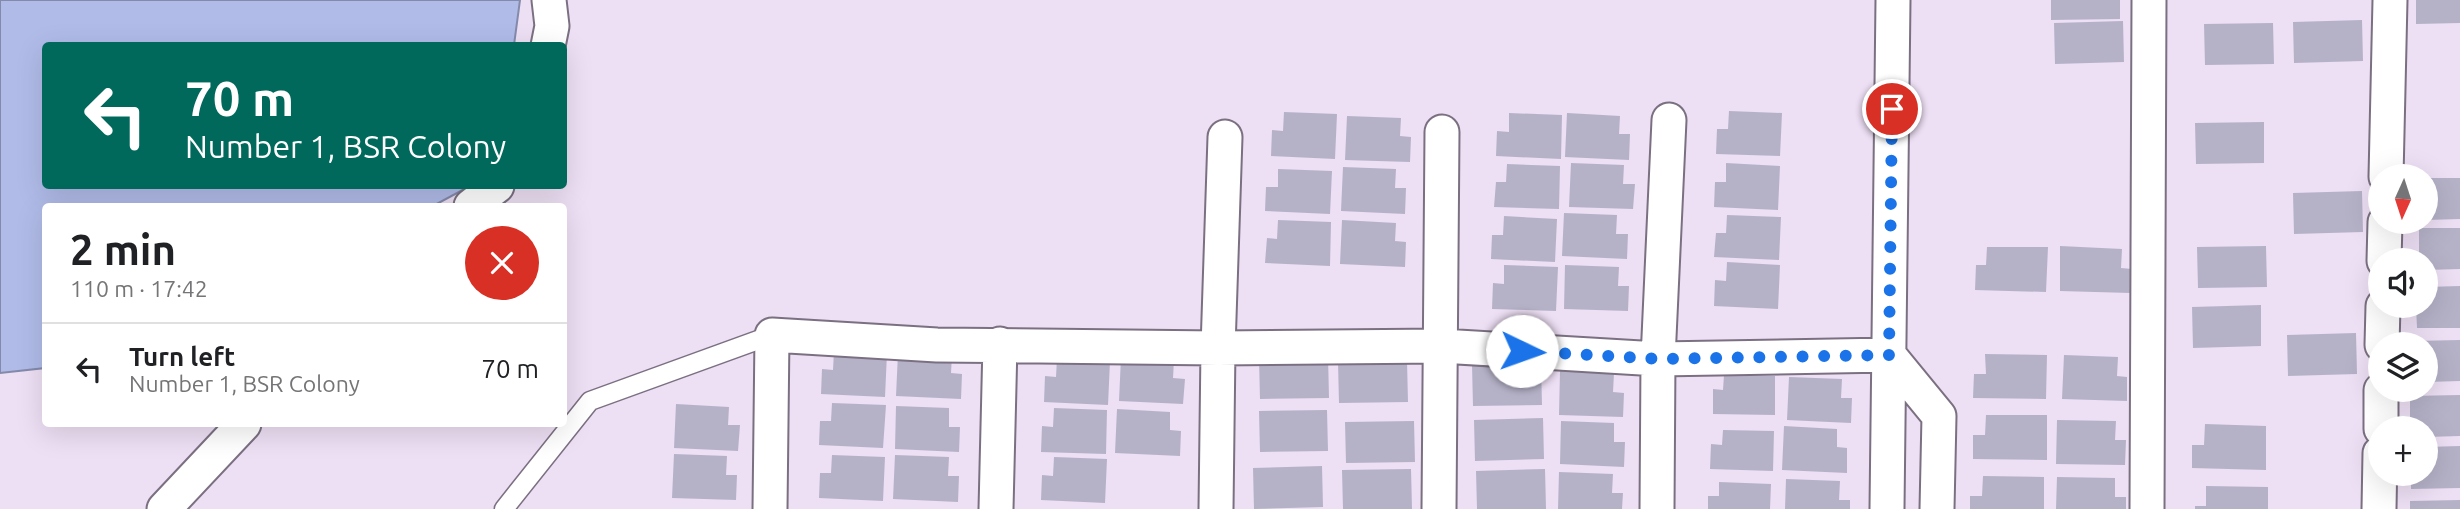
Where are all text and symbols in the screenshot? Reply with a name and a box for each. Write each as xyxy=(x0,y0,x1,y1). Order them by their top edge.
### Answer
icon: left xyxy=(70,70,161,161)
text: 70 m xyxy=(185,70,294,125)
pin xyxy=(1862,79,1922,139)
icon: arrive xyxy=(1873,90,1911,128)
text: Number 1, BSR Colony xyxy=(185,128,506,164)
north arrow xyxy=(2368,164,2438,234)
map controls xyxy=(2368,164,2438,486)
text: 2 min xyxy=(70,226,176,273)
button: close xyxy=(465,226,539,300)
button: sound xyxy=(2368,248,2438,318)
text: 110 m · 17:42 xyxy=(70,276,208,301)
position arrow xyxy=(1485,314,1559,388)
button: layers xyxy=(2368,332,2438,402)
text: Turn left xyxy=(129,342,235,371)
icon: left xyxy=(70,350,108,388)
text: 70 m xyxy=(481,354,539,383)
text: Number 1, BSR Colony xyxy=(129,371,360,396)
button: + xyxy=(2368,416,2438,486)

